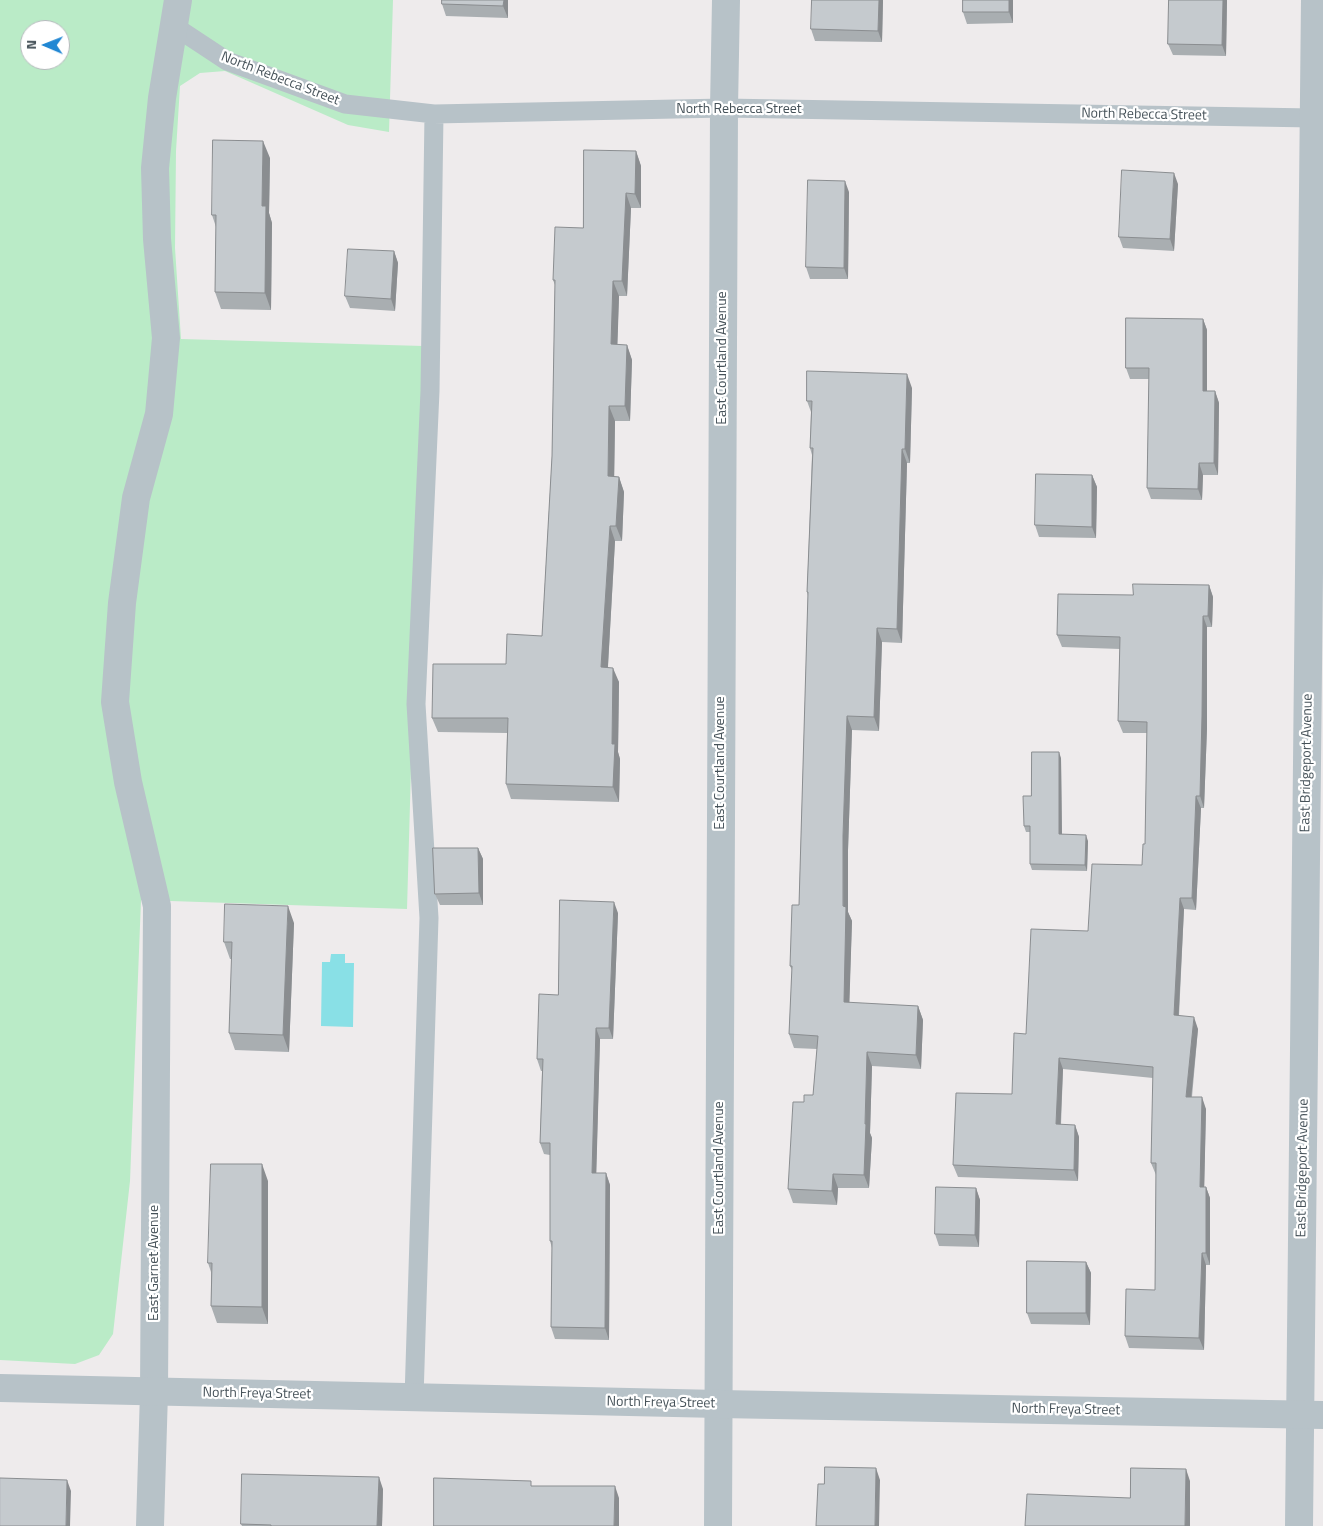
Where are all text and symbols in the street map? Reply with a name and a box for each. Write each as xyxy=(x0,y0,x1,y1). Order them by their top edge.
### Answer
north arrow xyxy=(20,20,70,70)
text: N xyxy=(20,40,41,50)
street label: North Rebecca Street xyxy=(218,49,342,109)
street label: North Rebecca Street xyxy=(676,102,802,118)
street label: North Rebecca Street xyxy=(1081,106,1207,124)
street label: East Courtland Avenue xyxy=(715,291,731,425)
street label: East Bridgeport Avenue xyxy=(1297,693,1317,833)
street label: East Courtland Avenue xyxy=(713,696,729,830)
street label: East Bridgeport Avenue xyxy=(1293,1098,1313,1238)
street label: East Courtland Avenue xyxy=(712,1101,728,1235)
street label: East Garnet Avenue xyxy=(147,1205,163,1321)
street label: North Freya Street xyxy=(203,1385,311,1403)
street label: North Freya Street xyxy=(607,1394,715,1412)
street label: North Freya Street xyxy=(1012,1401,1120,1419)

